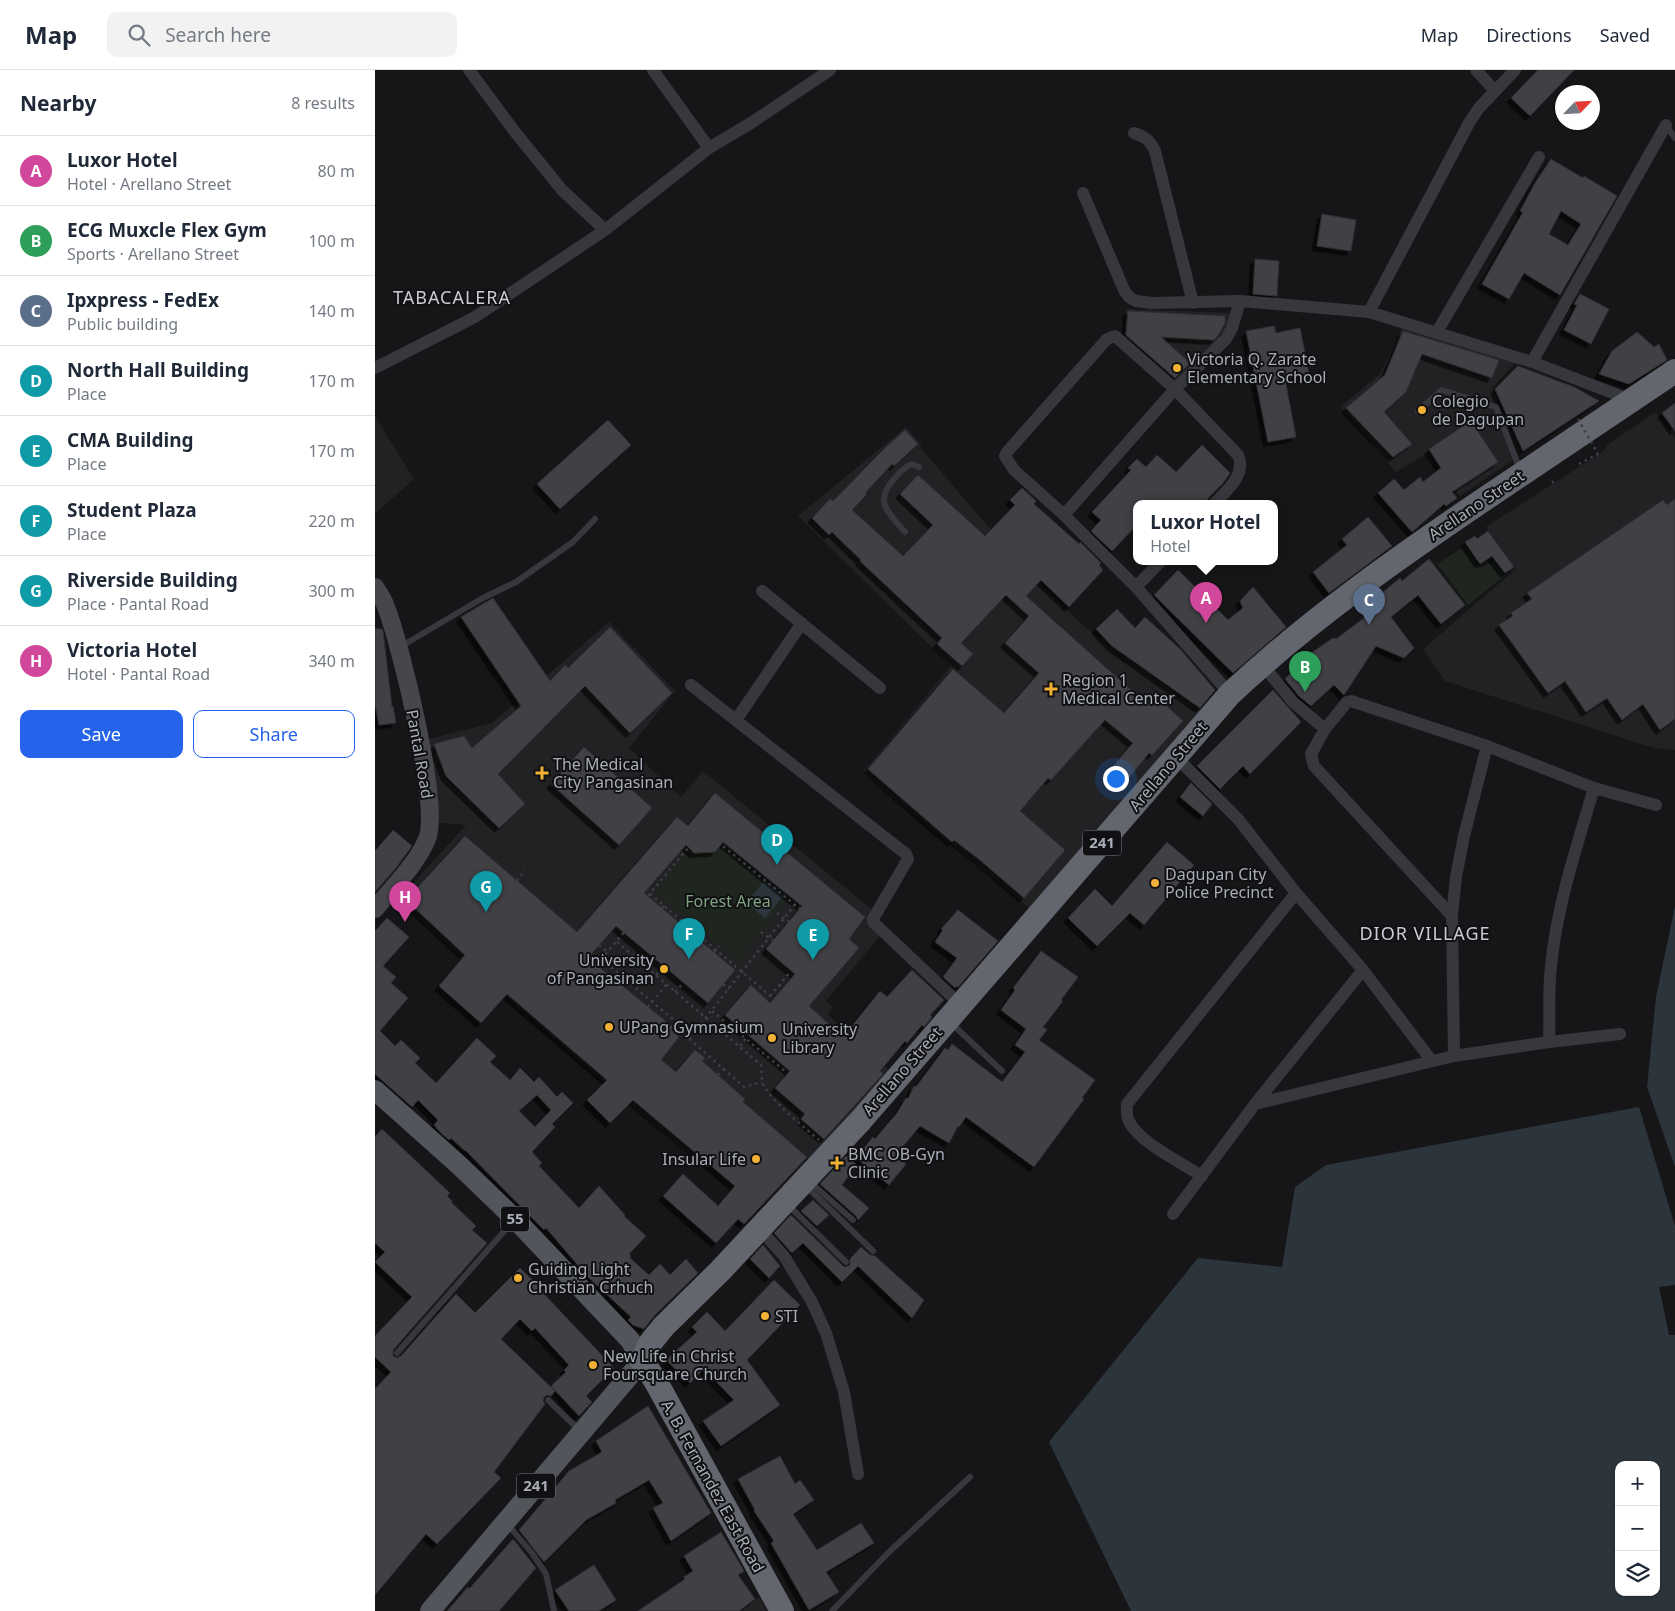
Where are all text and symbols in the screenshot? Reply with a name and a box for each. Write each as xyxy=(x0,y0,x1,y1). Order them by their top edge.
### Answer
search box xyxy=(107,12,457,57)
text: Map xyxy=(25,18,77,51)
icon: search xyxy=(125,21,153,49)
text: Search here xyxy=(165,22,271,48)
text: Map xyxy=(1421,23,1458,47)
text: Directions xyxy=(1486,23,1572,47)
text: Saved xyxy=(1600,23,1650,47)
north arrow xyxy=(1555,85,1600,130)
text: Nearby xyxy=(20,89,96,117)
text: 8 results xyxy=(291,92,355,114)
text: Luxor Hotel xyxy=(67,147,178,173)
text: A xyxy=(30,160,42,182)
text: 80 m xyxy=(318,160,355,182)
text: Hotel · Arellano Street xyxy=(67,173,231,195)
text: ECG Muxcle Flex Gym xyxy=(67,217,267,243)
text: B xyxy=(31,230,41,252)
text: 100 m xyxy=(308,230,355,252)
text: Sports · Arellano Street xyxy=(67,243,239,265)
district label: TABACALERA xyxy=(393,285,511,309)
text: Ipxpress - FedEx xyxy=(67,287,219,313)
text: C xyxy=(31,300,41,322)
text: 140 m xyxy=(308,300,355,322)
text: Public building xyxy=(67,313,178,335)
place label: Victoria Q. Zarate Elementary School xyxy=(1187,348,1326,388)
text: North Hall Building xyxy=(67,357,249,383)
marker: Victoria Q. Zarate Elementary School xyxy=(1171,362,1183,374)
text: D xyxy=(30,370,42,392)
text: 170 m xyxy=(308,370,355,392)
text: Place xyxy=(67,383,107,405)
place label: Colegio de Dagupan xyxy=(1432,390,1524,430)
marker: Colegio de Dagupan xyxy=(1416,404,1428,416)
text: CMA Building xyxy=(67,427,194,453)
text: E xyxy=(32,440,40,462)
text: 170 m xyxy=(308,440,355,462)
text: Place xyxy=(67,453,107,475)
street label: Arellano Street xyxy=(1424,465,1528,545)
text: Student Plaza xyxy=(67,497,197,523)
popup xyxy=(1133,500,1278,565)
text: Luxor Hotel xyxy=(1150,509,1261,535)
text: F xyxy=(32,510,40,532)
text: 220 m xyxy=(308,510,355,532)
text: Place xyxy=(67,523,107,545)
text: Hotel xyxy=(1150,535,1191,557)
text: Riverside Building xyxy=(67,567,238,593)
text: G xyxy=(30,580,42,602)
text: 300 m xyxy=(308,580,355,602)
pin: A xyxy=(1190,582,1222,623)
pin: C xyxy=(1353,584,1385,625)
text: Place · Pantal Road xyxy=(67,593,209,615)
text: Victoria Hotel xyxy=(67,637,197,663)
text: H xyxy=(30,650,42,672)
text: 340 m xyxy=(308,650,355,672)
pin: B xyxy=(1289,651,1321,692)
text: Hotel · Pantal Road xyxy=(67,663,210,685)
place label: Region 1 Medical Center xyxy=(1062,669,1175,709)
marker: Region 1 Medical Center xyxy=(1044,682,1058,696)
street label: Pantal Road xyxy=(401,708,439,800)
button: Save xyxy=(20,710,183,758)
button: Share xyxy=(193,710,355,758)
street label: Arellano Street xyxy=(1124,716,1212,816)
place label: The Medical City Pangasinan xyxy=(553,753,673,793)
marker: The Medical City Pangasinan xyxy=(535,766,549,780)
your location xyxy=(1103,766,1129,792)
pin: D xyxy=(761,824,793,865)
road number: 241 xyxy=(1083,830,1121,856)
place label: Dagupan City Police Precinct xyxy=(1165,863,1274,903)
pin: G xyxy=(470,871,502,912)
marker: Dagupan City Police Precinct xyxy=(1149,877,1161,889)
pin: H xyxy=(389,881,421,922)
park label: Forest Area xyxy=(685,890,771,912)
pin: F xyxy=(673,918,705,959)
pin: E xyxy=(797,919,829,960)
district label: DIOR VILLAGE xyxy=(1359,921,1491,945)
place label: University of Pangasinan xyxy=(547,949,655,989)
marker: University of Pangasinan xyxy=(658,963,670,975)
place label: UPang Gymnasium xyxy=(619,1016,764,1038)
place label: University Library xyxy=(782,1018,858,1058)
marker: UPang Gymnasium xyxy=(603,1021,615,1033)
street label: Arellano Street xyxy=(857,1022,947,1120)
marker: University Library xyxy=(766,1032,778,1044)
place label: BMC OB-Gyn Clinic xyxy=(848,1143,945,1183)
place label: Insular Life xyxy=(662,1148,746,1170)
marker: Insular Life xyxy=(750,1153,762,1165)
marker: BMC OB-Gyn Clinic xyxy=(830,1156,844,1170)
road number: 55 xyxy=(501,1206,529,1232)
place label: Guiding Light Christian Crhuch xyxy=(528,1258,653,1298)
marker: Guiding Light Christian Crhuch xyxy=(512,1272,524,1284)
place label: STI xyxy=(775,1305,798,1327)
marker: STI xyxy=(759,1310,771,1322)
place label: New Life in Christ Foursquare Church xyxy=(603,1345,747,1385)
marker: New Life in Christ Foursquare Church xyxy=(587,1359,599,1371)
street label: A. B. Fernandez East Road xyxy=(656,1396,770,1576)
map controls xyxy=(1615,1461,1660,1596)
button: + xyxy=(1615,1461,1660,1506)
road number: 241 xyxy=(517,1474,555,1498)
button: − xyxy=(1615,1506,1660,1551)
button: layers xyxy=(1615,1551,1660,1596)

